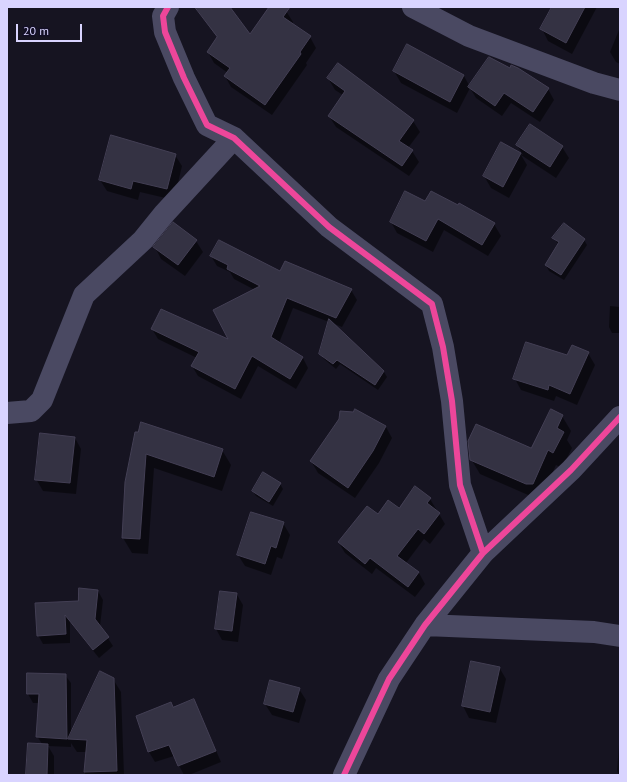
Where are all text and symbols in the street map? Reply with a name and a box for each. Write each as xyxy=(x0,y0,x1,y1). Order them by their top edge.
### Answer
scale bar xyxy=(18,16,84,42)
text: 20 m xyxy=(23,23,49,38)

